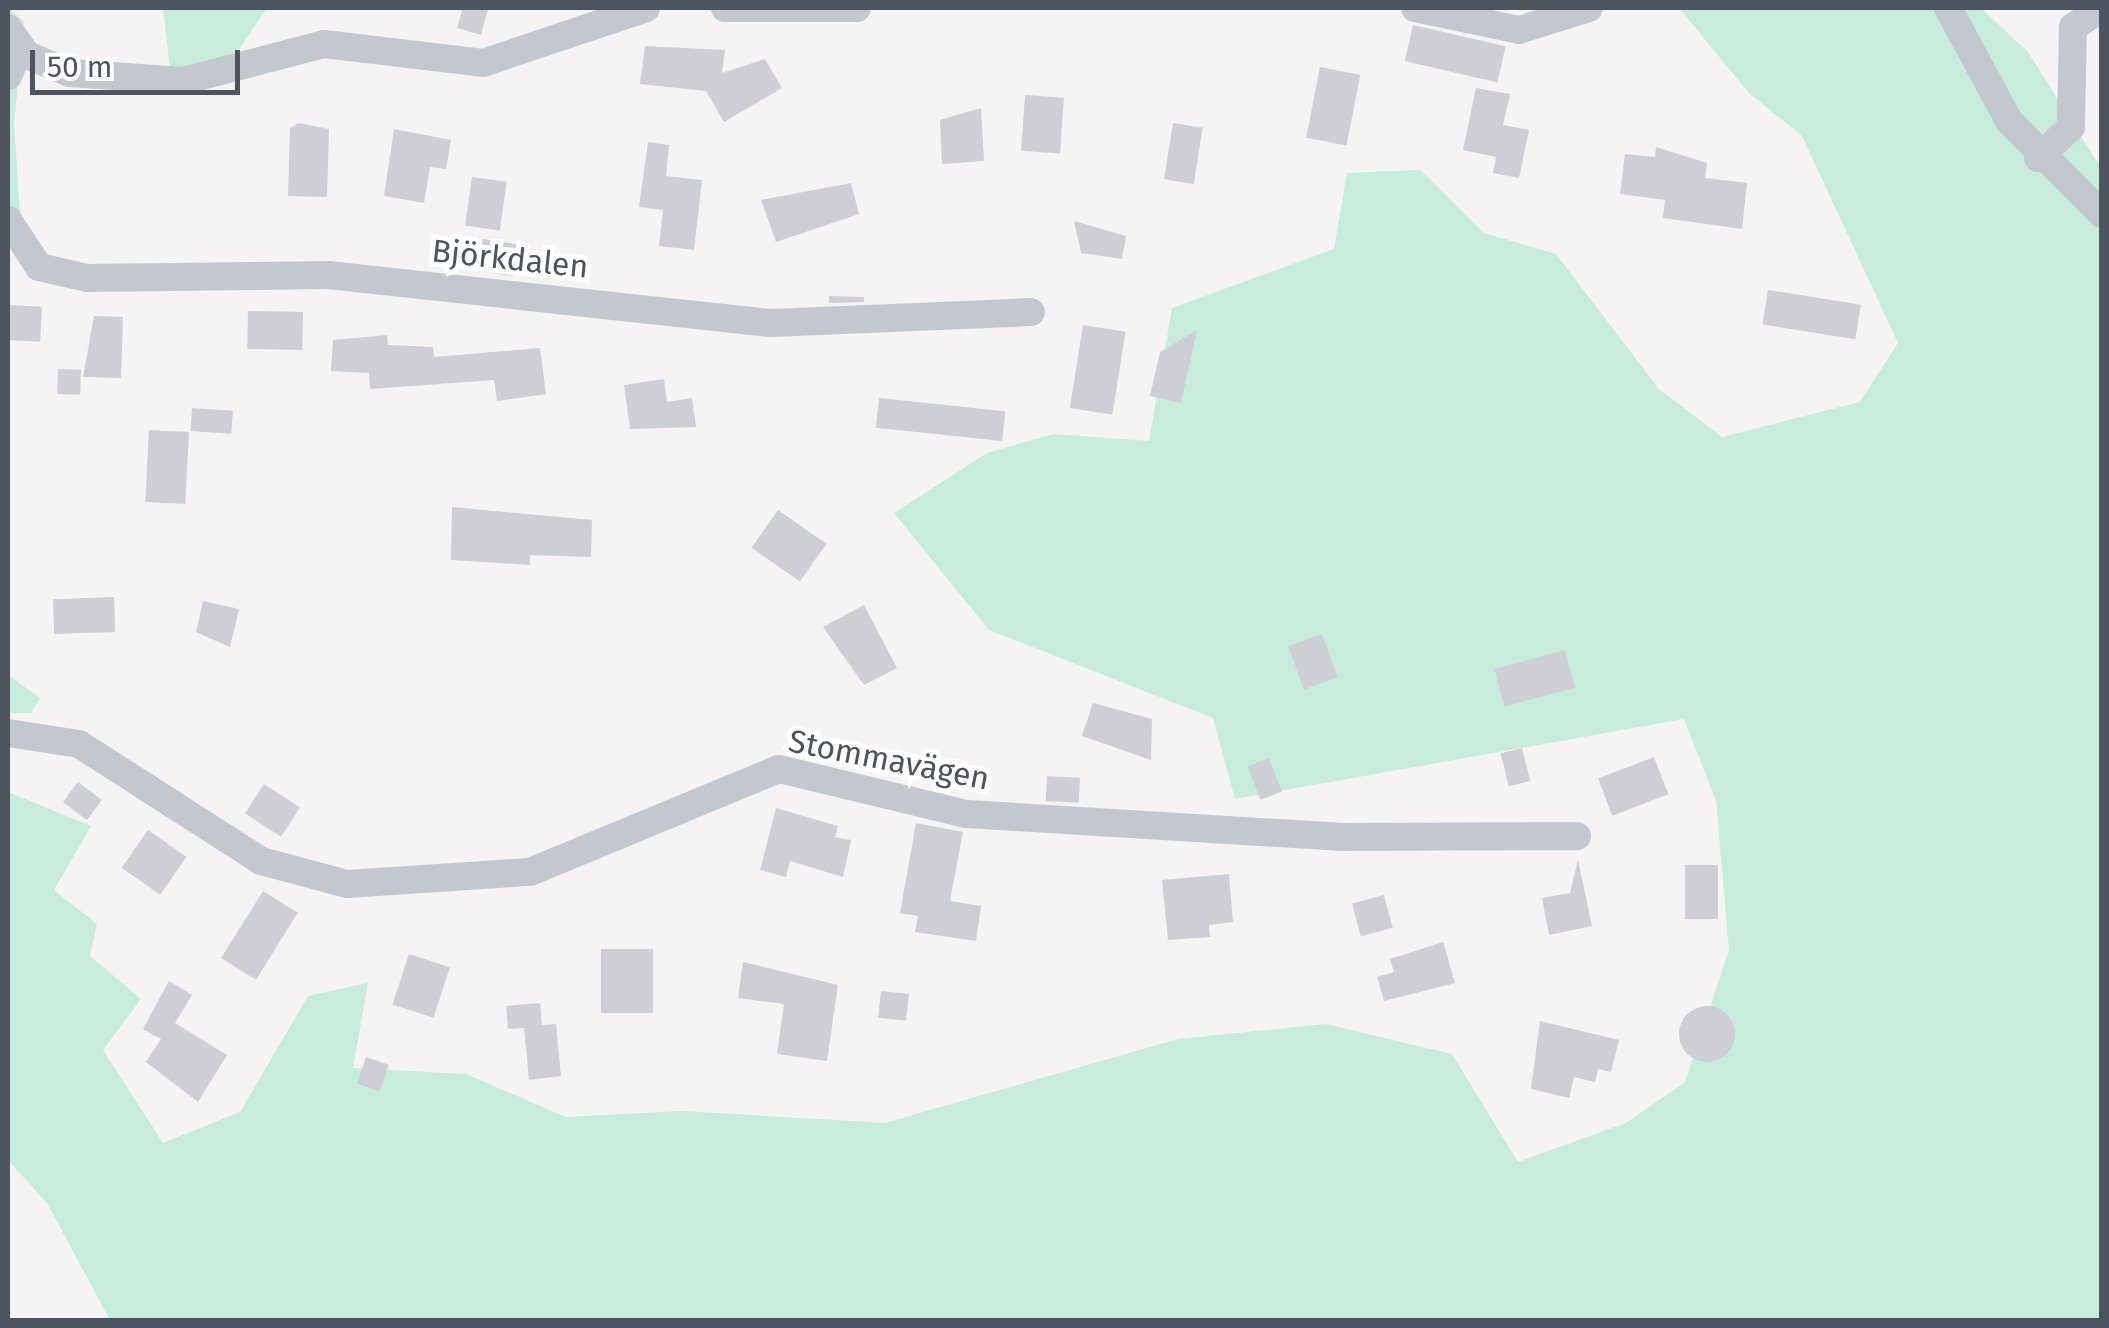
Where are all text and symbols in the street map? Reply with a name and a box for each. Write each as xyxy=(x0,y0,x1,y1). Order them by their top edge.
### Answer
scale bar xyxy=(35,30,245,92)
text: 50 m xyxy=(47,49,112,85)
street label: Björkdalen xyxy=(430,232,590,286)
street label: Stommavägen xyxy=(785,722,993,798)

